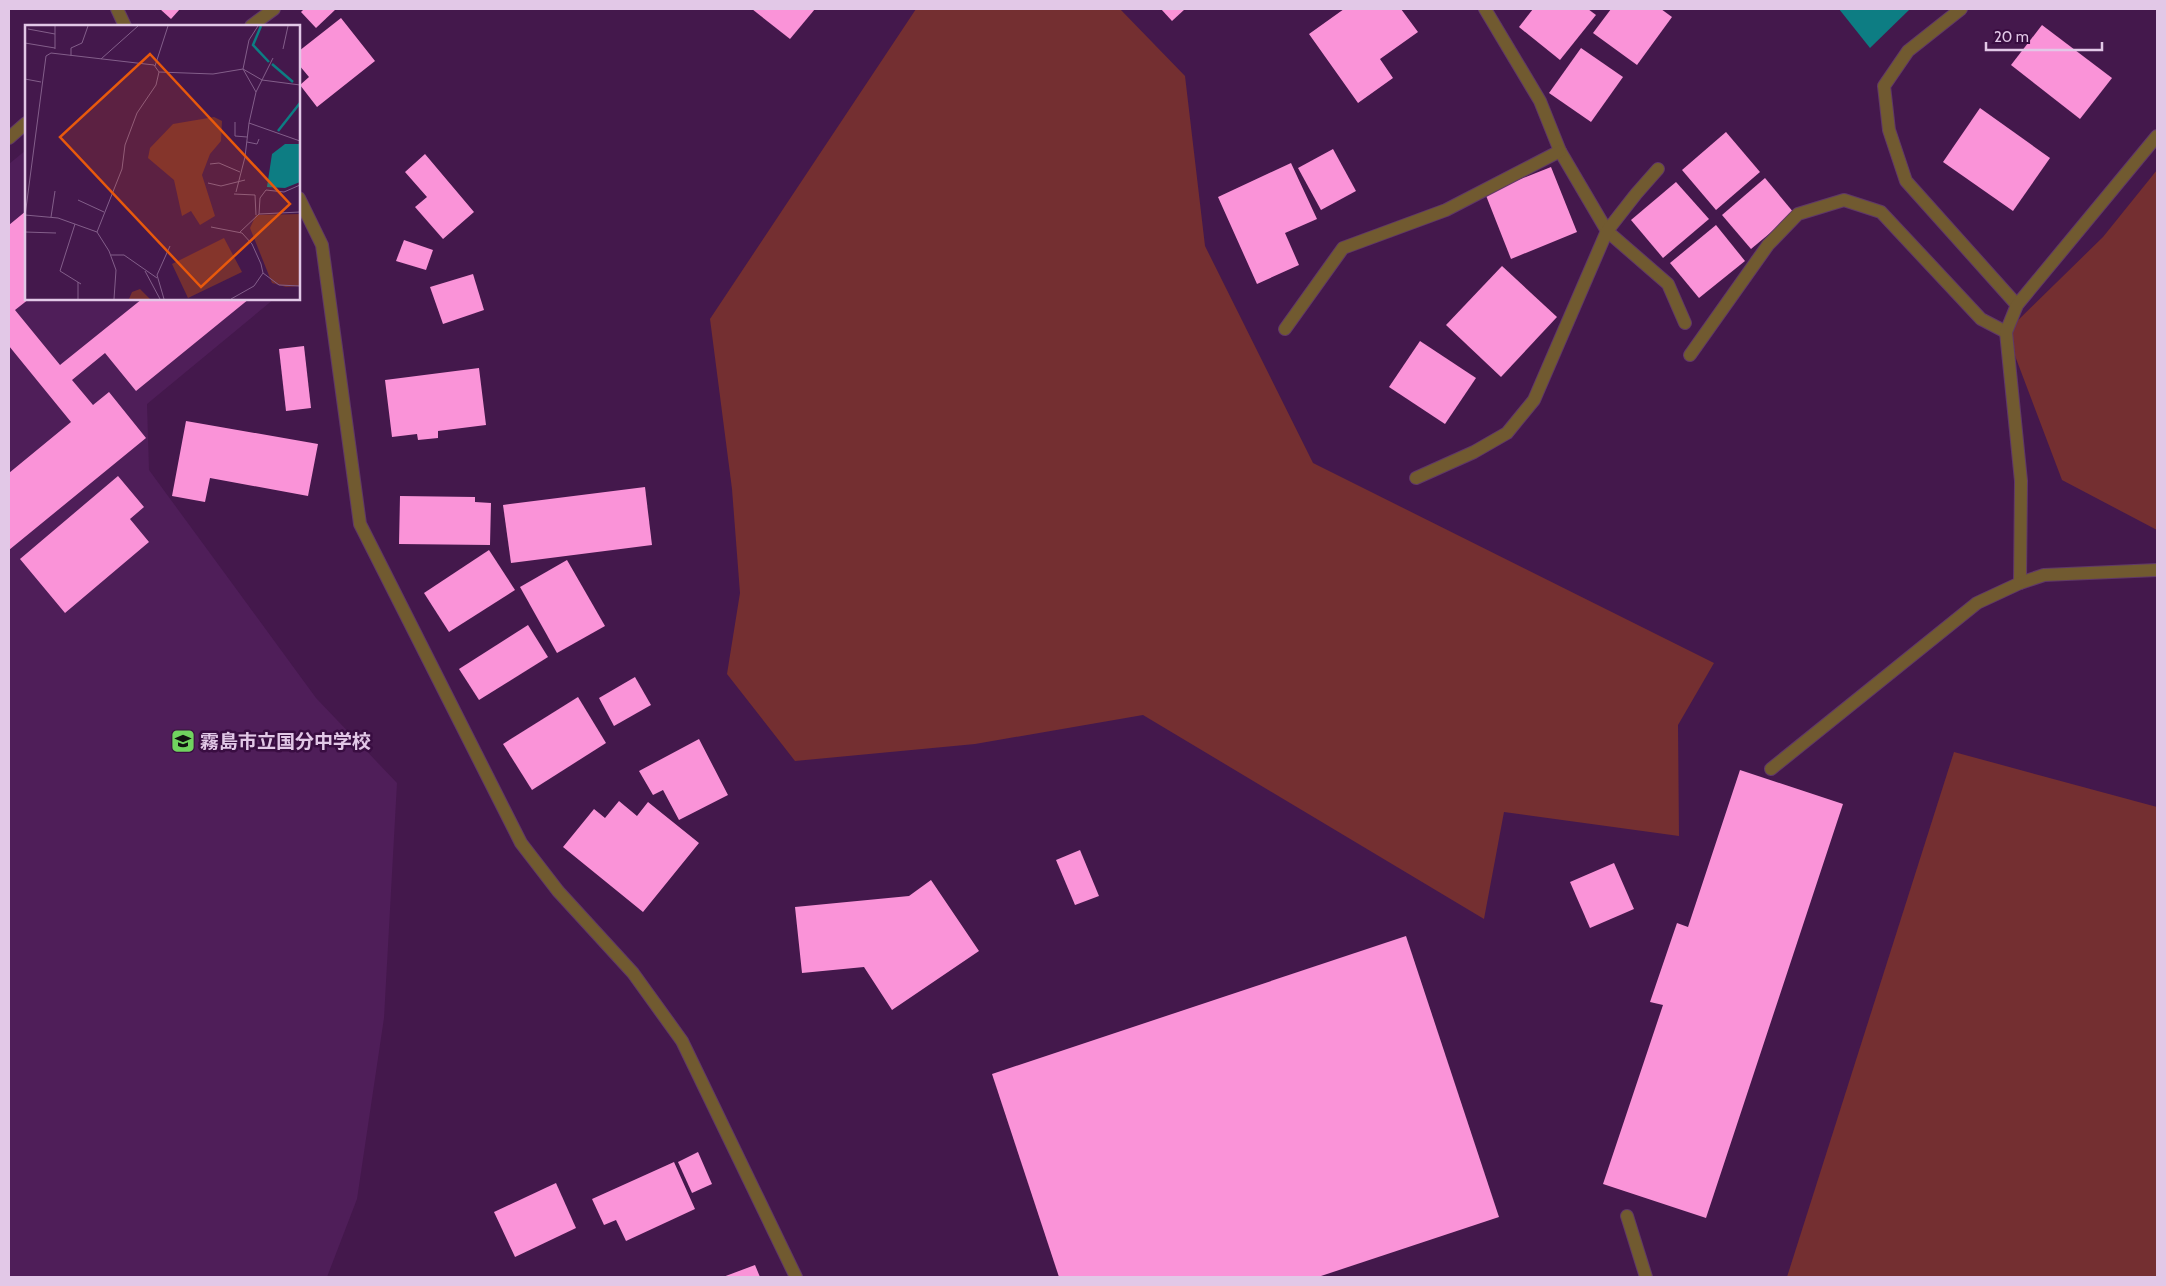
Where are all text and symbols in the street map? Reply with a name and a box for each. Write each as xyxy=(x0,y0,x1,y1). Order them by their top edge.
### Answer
scale bar xyxy=(1986,20,2102,52)
inset map xyxy=(25,25,300,300)
text: 20 m xyxy=(1994,28,2029,46)
school or university icon: 霧島市立国分中学校 xyxy=(170,728,196,754)
place label: 霧島市立国分中学校 xyxy=(200,730,371,753)

